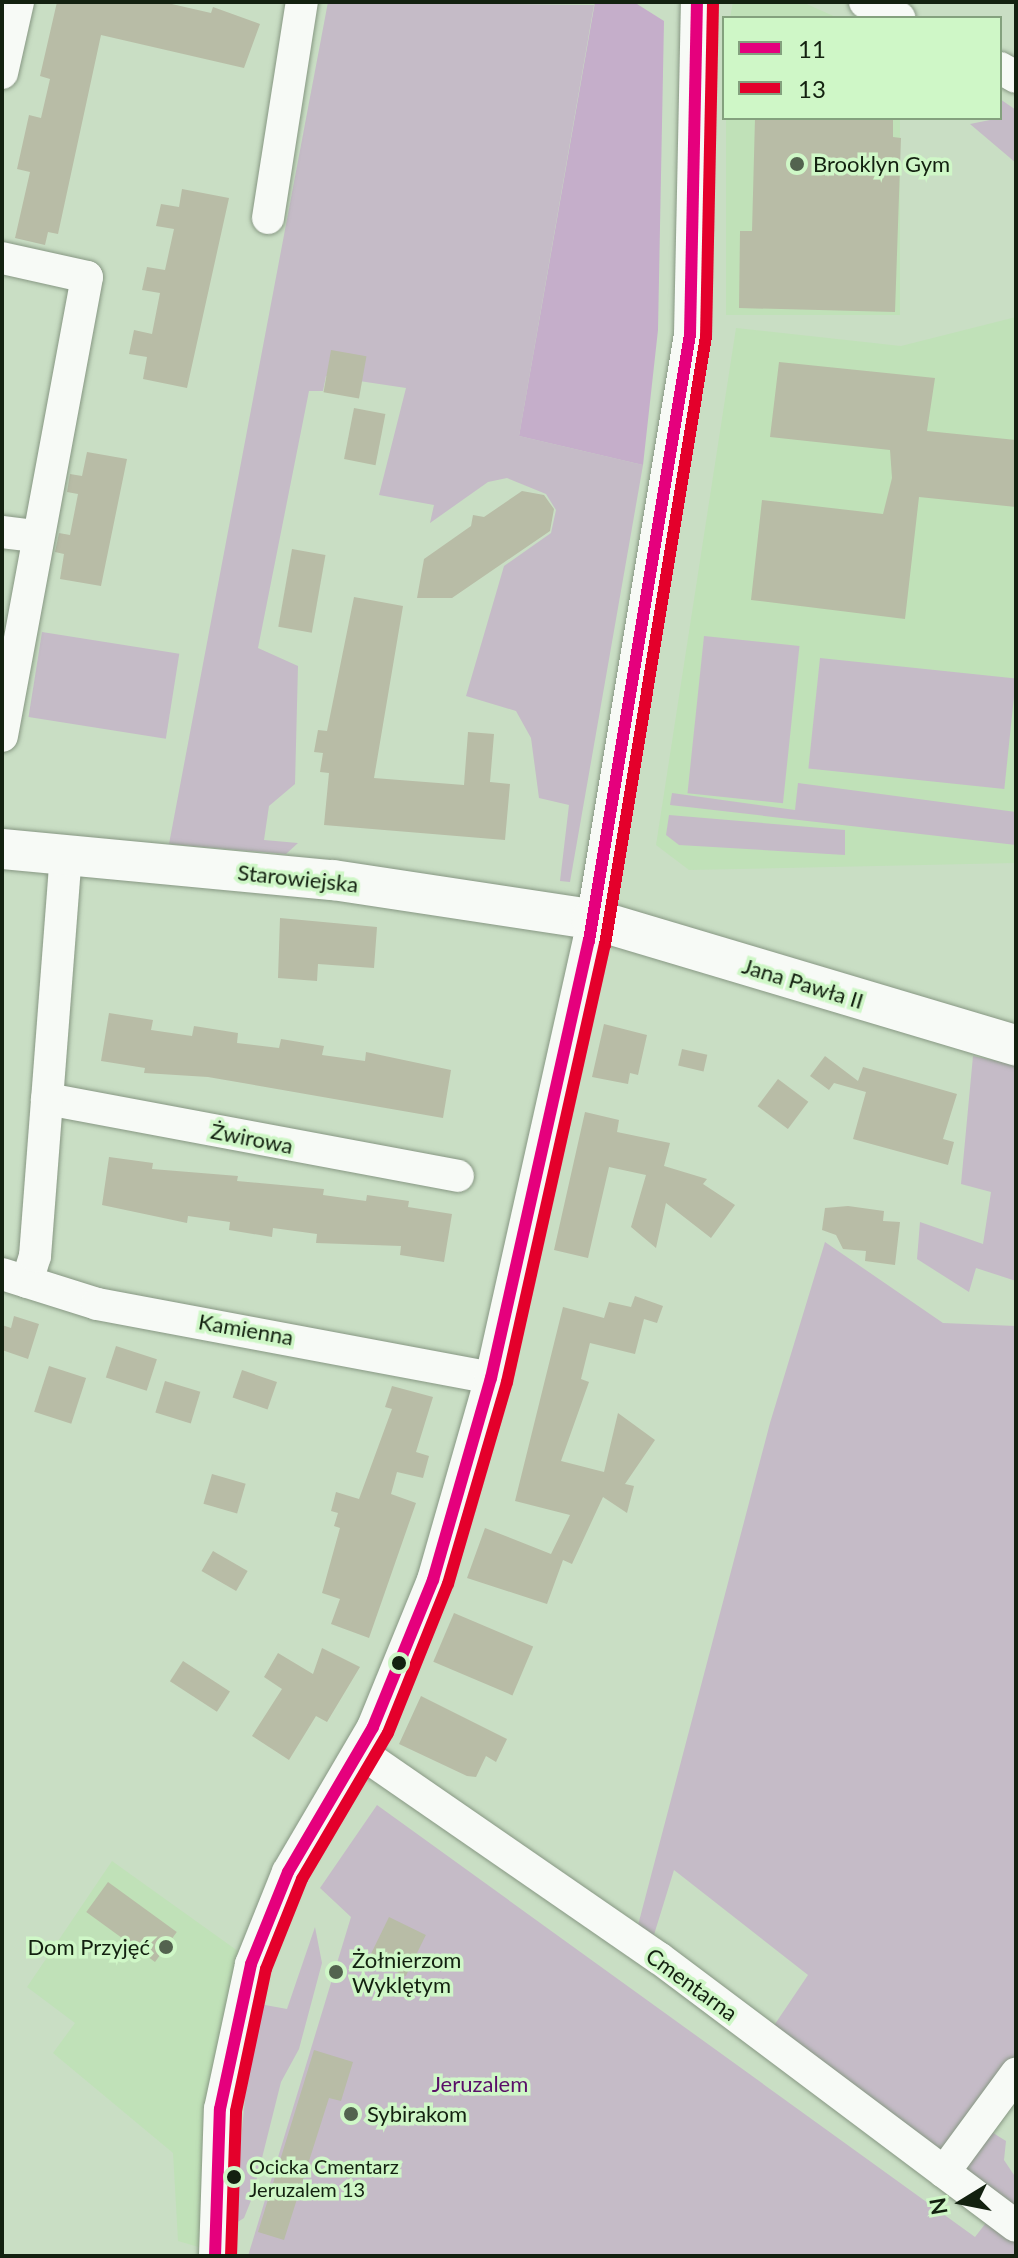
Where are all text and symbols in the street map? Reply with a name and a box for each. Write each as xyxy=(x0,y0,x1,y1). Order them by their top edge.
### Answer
legend xyxy=(722,16,1002,120)
text: 11 xyxy=(798,34,826,63)
text: 13 xyxy=(798,74,826,103)
place label: Brooklyn Gym xyxy=(813,151,950,177)
marker: Brooklyn Gym xyxy=(788,155,806,173)
street label: Starowiejska xyxy=(236,859,360,897)
street label: Jana Pawła II xyxy=(739,952,867,1014)
street label: Żwirowa xyxy=(209,1117,295,1159)
street label: Kamienna xyxy=(196,1308,296,1350)
unlabelled marker xyxy=(391,1655,407,1671)
place label: Dom Przyjęć xyxy=(28,1934,150,1960)
marker: Dom Przyjęć xyxy=(157,1938,175,1956)
street label: Cmentarna xyxy=(641,1942,743,2026)
place label: Żołnierzom Wyklętym xyxy=(352,1946,461,1998)
marker: Żołnierzom Wyklętym xyxy=(327,1963,345,1981)
park label: Jeruzalem xyxy=(432,2071,528,2097)
place label: Sybirakom xyxy=(367,2101,467,2127)
marker: Sybirakom xyxy=(342,2105,360,2123)
place label: Ocicka Cmentarz Jeruzalem 13 xyxy=(249,2154,399,2201)
north arrow xyxy=(922,2162,1002,2242)
marker: Ocicka Cmentarz Jeruzalem 13 xyxy=(226,2169,242,2185)
text: N xyxy=(923,2196,953,2217)

